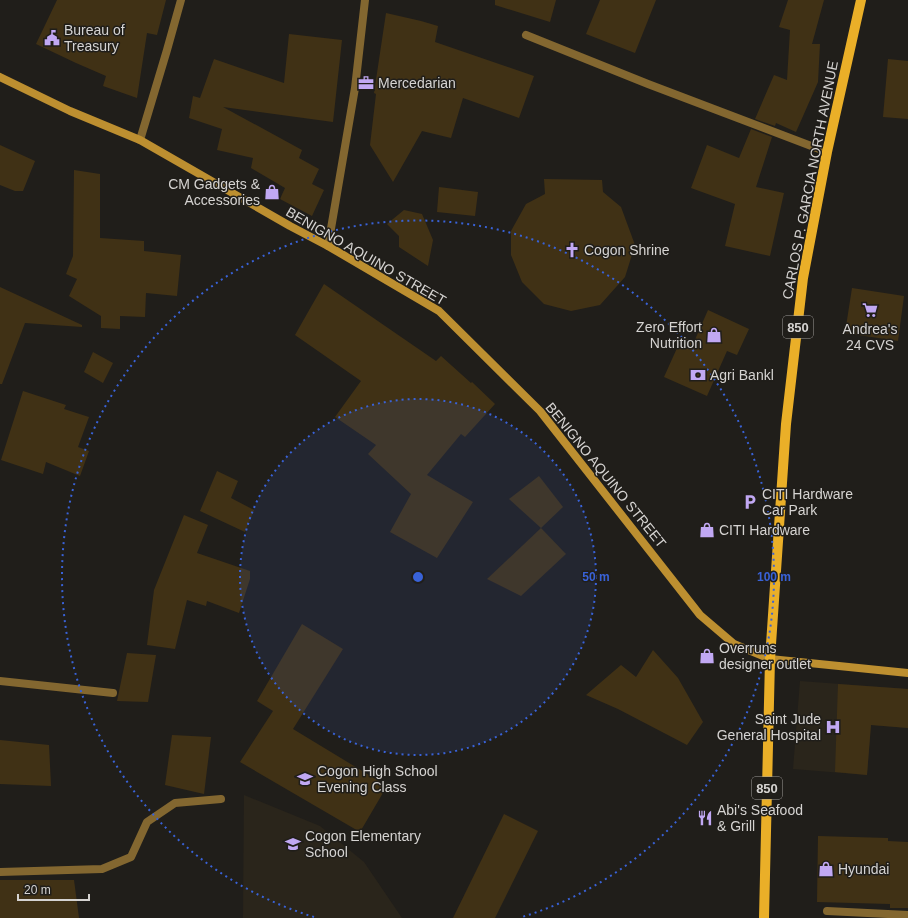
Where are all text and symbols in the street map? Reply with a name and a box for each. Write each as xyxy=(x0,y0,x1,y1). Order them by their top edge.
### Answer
place label: Bureau of Treasury xyxy=(64,22,125,54)
public building icon: Bureau of Treasury xyxy=(43,29,61,47)
street label: CARLOS P. GARCIA NORTH AVENUE xyxy=(779,59,841,301)
office icon: Mercedarian xyxy=(357,74,375,92)
place label: Mercedarian xyxy=(378,75,456,91)
place label: CM Gadgets & Accessories xyxy=(168,176,261,208)
shop icon: CM Gadgets & Accessories xyxy=(263,183,281,201)
street label: BENIGNO AQUINO STREET xyxy=(283,204,449,309)
church icon: Cogon Shrine xyxy=(563,241,581,259)
place label: Cogon Shrine xyxy=(584,242,670,258)
supermarket icon: Andrea's 24 CVS xyxy=(861,301,879,319)
road number: 850 xyxy=(783,316,813,338)
place label: Zero Effort Nutrition xyxy=(636,319,702,351)
place label: Andrea's 24 CVS xyxy=(843,321,897,353)
shop icon: Zero Effort Nutrition xyxy=(705,326,723,344)
bank icon: Agri Bankl xyxy=(689,366,707,384)
place label: Agri Bankl xyxy=(710,367,774,383)
street label: BENIGNO AQUINO STREET xyxy=(543,399,670,551)
place label: CITI Hardware Car Park xyxy=(762,486,853,518)
parking icon: CITI Hardware Car Park xyxy=(741,493,759,511)
shop icon: CITI Hardware xyxy=(698,521,716,539)
place label: CITI Hardware xyxy=(719,522,810,538)
centre of rings xyxy=(411,570,425,584)
text: 50 m xyxy=(582,570,610,584)
text: 100 m xyxy=(757,570,791,584)
place label: Overruns designer outlet xyxy=(719,640,811,672)
shop icon: Overruns designer outlet xyxy=(698,647,716,665)
place label: Saint Jude General Hospital xyxy=(717,711,821,743)
hospital icon: Saint Jude General Hospital xyxy=(824,718,842,736)
place label: Cogon High School Evening Class xyxy=(317,763,438,795)
school or university icon: Cogon High School Evening Class xyxy=(296,770,314,788)
road number: 850 xyxy=(752,777,782,799)
place label: Abi's Seafood & Grill xyxy=(717,802,803,834)
restaurant icon: Abi's Seafood & Grill xyxy=(696,809,714,827)
place label: Cogon Elementary School xyxy=(305,828,421,860)
school or university icon: Cogon Elementary School xyxy=(284,835,302,853)
shop icon: Hyundai xyxy=(817,860,835,878)
place label: Hyundai xyxy=(838,861,889,877)
scale bar xyxy=(18,876,89,902)
text: 20 m xyxy=(24,883,51,897)

